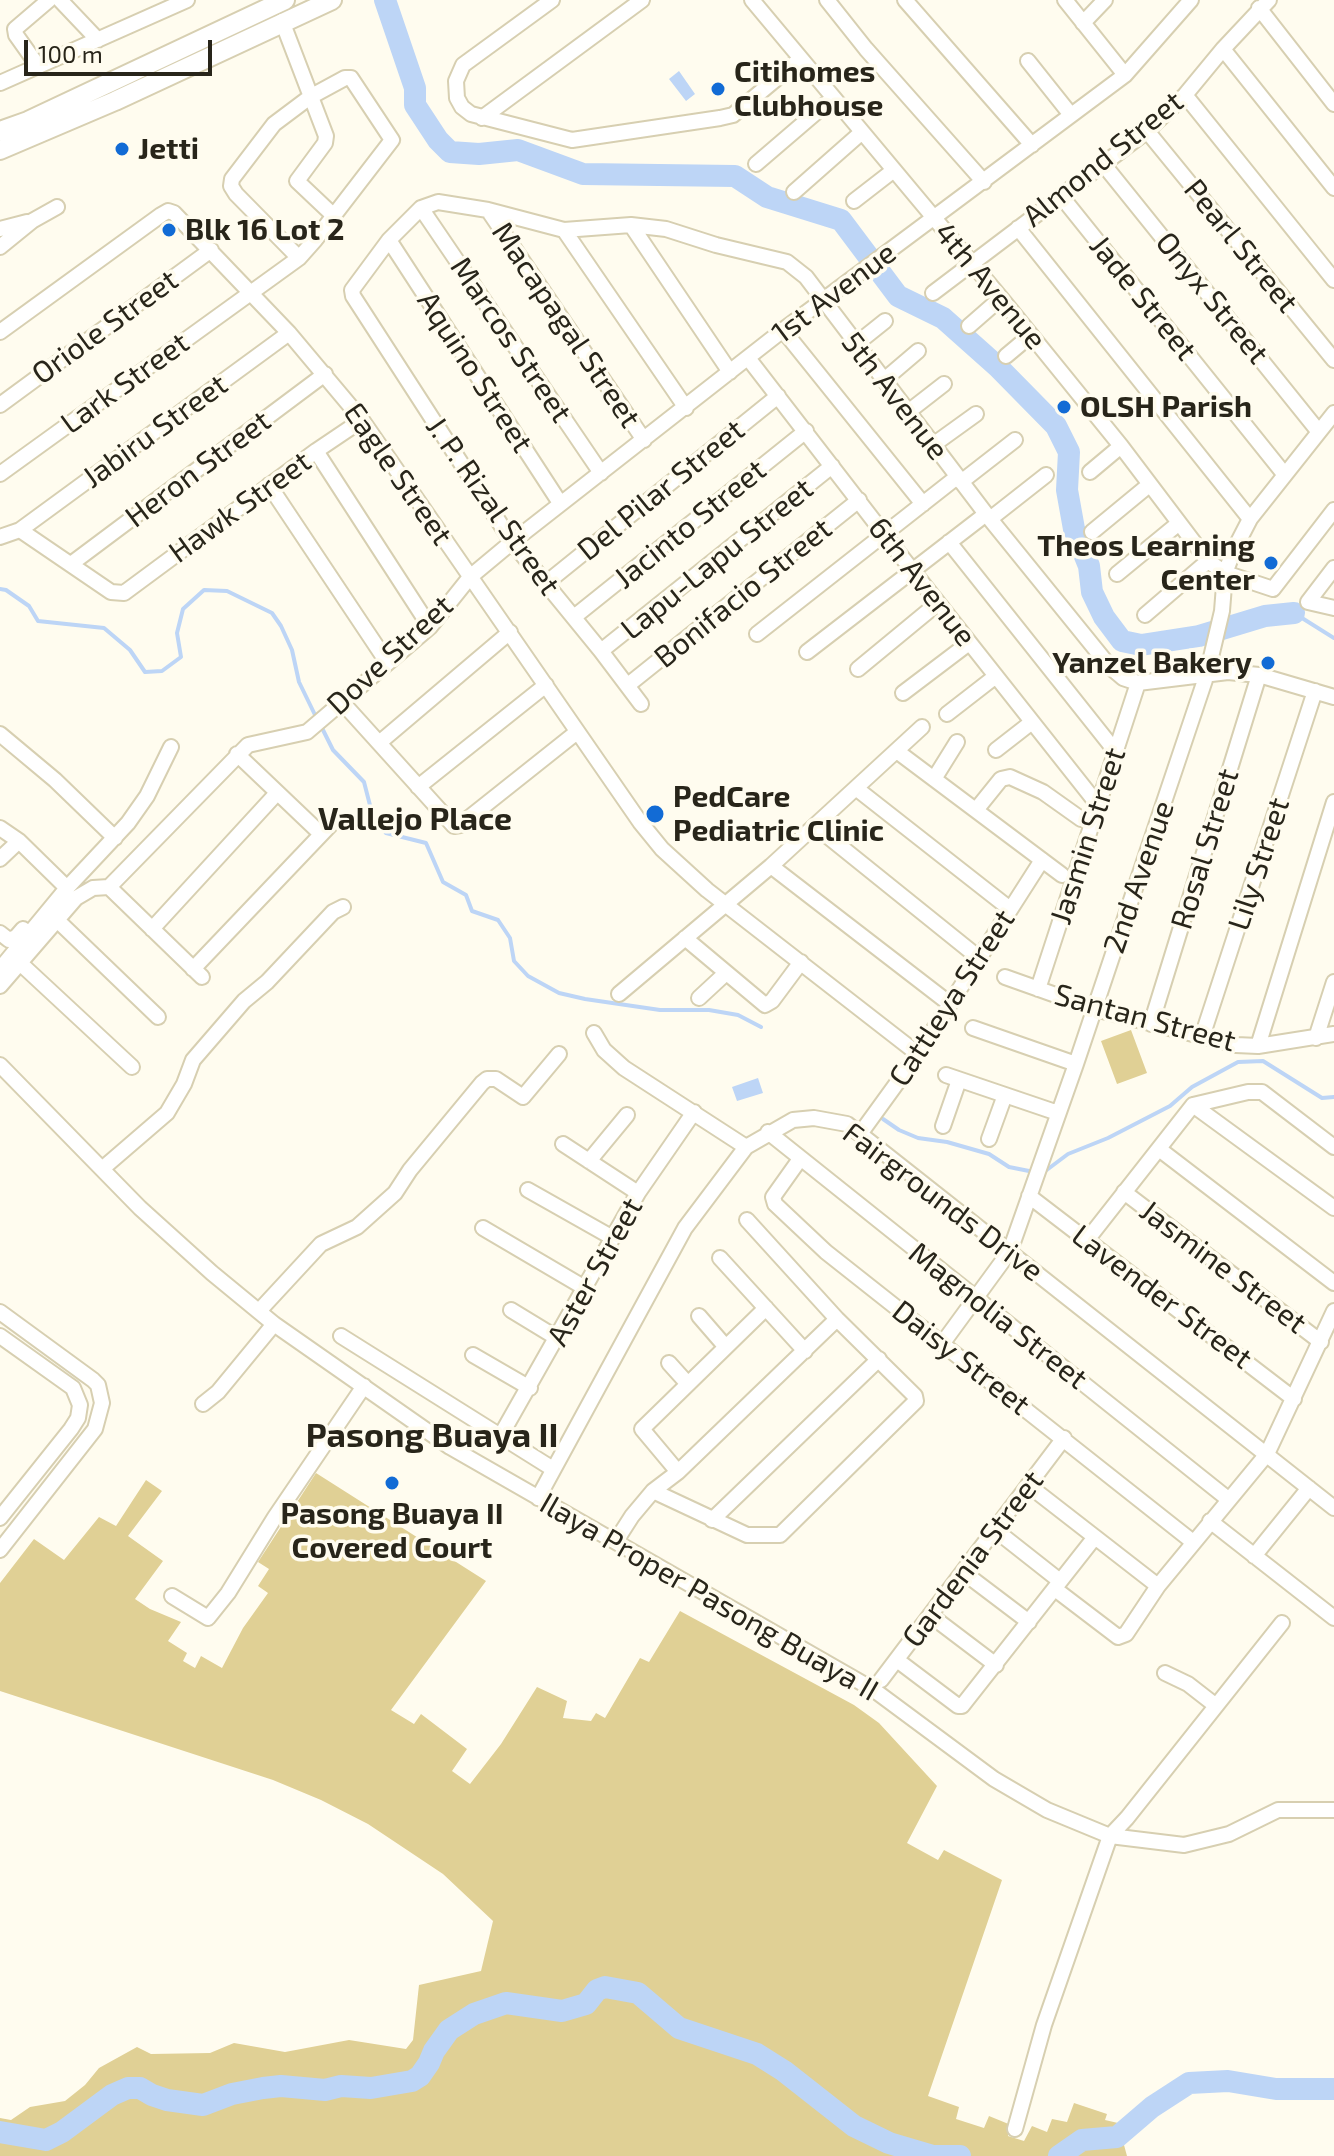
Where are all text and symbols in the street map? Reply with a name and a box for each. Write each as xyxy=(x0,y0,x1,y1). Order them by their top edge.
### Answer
scale bar xyxy=(28,24,216,74)
text: 100 m xyxy=(38,39,103,68)
place label: Citihomes Clubhouse xyxy=(734,54,883,124)
marker: Citihomes Clubhouse xyxy=(709,80,727,98)
street label: Almond Street xyxy=(1016,83,1190,235)
place label: Jetti xyxy=(138,131,199,167)
marker: Jetti xyxy=(113,140,131,158)
street label: Pearl Street xyxy=(1176,172,1306,320)
place label: Blk 16 Lot 2 xyxy=(185,212,344,248)
street label: 4th Avenue xyxy=(927,215,1053,357)
street label: Macapagal Street xyxy=(484,216,648,434)
marker: Blk 16 Lot 2 xyxy=(160,221,178,239)
street label: Onyx Street xyxy=(1148,225,1276,371)
street label: Jade Street xyxy=(1082,228,1204,368)
street label: 1st Avenue xyxy=(765,235,903,351)
street label: Marcos Street xyxy=(443,251,579,429)
street label: Oriole Street xyxy=(25,262,185,392)
street label: Aquino Street xyxy=(410,285,540,459)
street label: Lark Street xyxy=(54,325,196,441)
street label: 5th Avenue xyxy=(834,325,956,467)
street label: Jabiru Street xyxy=(75,366,235,496)
place label: OLSH Parish xyxy=(1080,389,1252,425)
street label: Eagle Street xyxy=(336,396,460,552)
marker: OLSH Parish xyxy=(1055,398,1073,416)
street label: Heron Street xyxy=(118,403,278,535)
street label: J. P. Rizal Street xyxy=(418,410,568,602)
street label: Del Pilar Street xyxy=(570,412,752,568)
street label: Hawk Street xyxy=(162,443,318,571)
street label: Jacinto Street xyxy=(607,452,773,596)
street label: Lapu-Lapu Street xyxy=(614,471,820,647)
street label: Bonifacio Street xyxy=(647,511,839,675)
street label: 6th Avenue xyxy=(861,511,983,653)
place label: Theos Learning Center xyxy=(1037,528,1255,598)
marker: Theos Learning Center xyxy=(1262,554,1280,572)
street label: Dove Street xyxy=(320,588,460,722)
place label: Yanzel Bakery xyxy=(1052,645,1252,681)
marker: Yanzel Bakery xyxy=(1259,654,1277,672)
street label: Jasmin Street xyxy=(1043,743,1133,929)
street label: Rosal Street xyxy=(1164,764,1246,934)
place label: PedCare Pediatric Clinic xyxy=(673,779,884,850)
street label: Lily Street xyxy=(1221,793,1297,935)
street label: 2nd Avenue xyxy=(1096,796,1182,958)
district label: Vallejo Place xyxy=(318,800,512,838)
marker: PedCare Pediatric Clinic xyxy=(644,803,666,825)
street label: Cattleya Street xyxy=(881,903,1023,1093)
street label: Santan Street xyxy=(1050,977,1240,1059)
street label: Fairgrounds Drive xyxy=(836,1115,1050,1289)
street label: Aster Street xyxy=(540,1192,650,1352)
street label: Jasmine Street xyxy=(1133,1193,1313,1341)
street label: Lavender Street xyxy=(1065,1217,1259,1377)
street label: Magnolia Street xyxy=(901,1235,1095,1397)
street label: Daisy Street xyxy=(885,1293,1037,1423)
district label: Pasong Buaya II xyxy=(306,1416,558,1456)
street label: Gardenia Street xyxy=(895,1464,1051,1654)
marker: Pasong Buaya II Covered Court xyxy=(383,1474,401,1492)
street label: Ilaya Proper Pasong Buaya II xyxy=(533,1485,885,1709)
place label: Pasong Buaya II Covered Court xyxy=(281,1496,503,1566)

